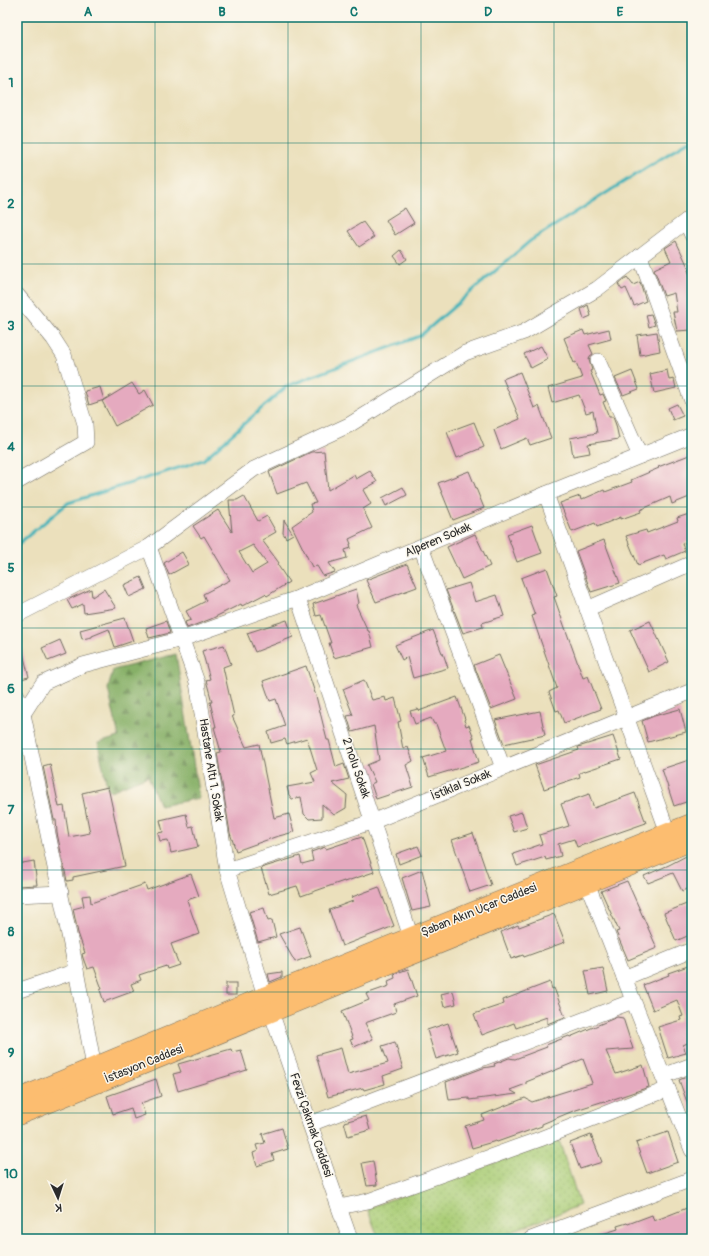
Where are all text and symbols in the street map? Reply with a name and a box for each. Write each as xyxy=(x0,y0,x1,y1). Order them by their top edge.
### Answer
text: A xyxy=(84,4,93,20)
text: B xyxy=(218,4,226,20)
text: C xyxy=(350,4,358,20)
text: D xyxy=(484,4,492,20)
text: E xyxy=(617,4,624,20)
text: 1 xyxy=(8,75,14,91)
text: 2 xyxy=(7,196,15,212)
text: 3 xyxy=(7,318,15,334)
text: 4 xyxy=(7,439,15,455)
street label: Alperen Sokak xyxy=(403,519,473,561)
text: 5 xyxy=(7,560,15,576)
text: 6 xyxy=(7,681,15,697)
street label: Hastane Altı 1. Sokak xyxy=(195,717,227,823)
street label: 2 nolu Sokak xyxy=(339,736,373,800)
street label: İstiklal Sokak xyxy=(428,765,493,804)
text: 7 xyxy=(8,802,15,818)
street label: Şaban Akın Uçar Caddesi xyxy=(419,880,539,940)
text: 8 xyxy=(8,924,15,940)
street label: İstasyon Caddesi xyxy=(102,1040,186,1087)
text: 9 xyxy=(8,1045,15,1061)
street label: Fevzi Çakmak Caddesi xyxy=(286,1071,336,1179)
text: 10 xyxy=(4,1166,18,1182)
north arrow xyxy=(38,1178,78,1218)
text: K xyxy=(55,1201,62,1214)

